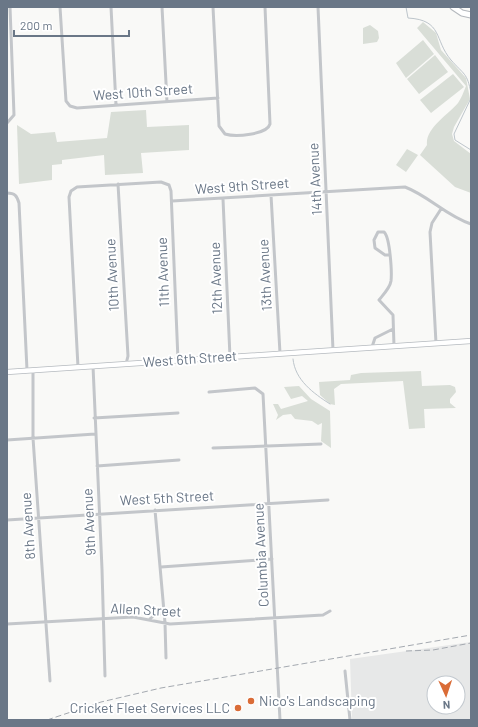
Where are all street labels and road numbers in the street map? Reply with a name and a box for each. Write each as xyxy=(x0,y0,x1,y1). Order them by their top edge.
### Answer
street label: West 10th Street xyxy=(92,80,193,103)
street label: 14th Avenue xyxy=(304,142,325,216)
street label: West 9th Street xyxy=(194,174,290,197)
street label: 11th Avenue xyxy=(153,237,172,307)
street label: 10th Avenue xyxy=(101,238,122,312)
street label: 13th Avenue xyxy=(254,239,275,311)
street label: 12th Avenue xyxy=(206,242,225,314)
street label: West 6th Street xyxy=(142,347,238,370)
street label: West 5th Street xyxy=(119,487,215,508)
street label: 9th Avenue xyxy=(78,488,99,556)
street label: 8th Avenue xyxy=(17,492,38,560)
street label: Columbia Avenue xyxy=(249,503,272,607)
street label: Allen Street xyxy=(110,599,182,620)

